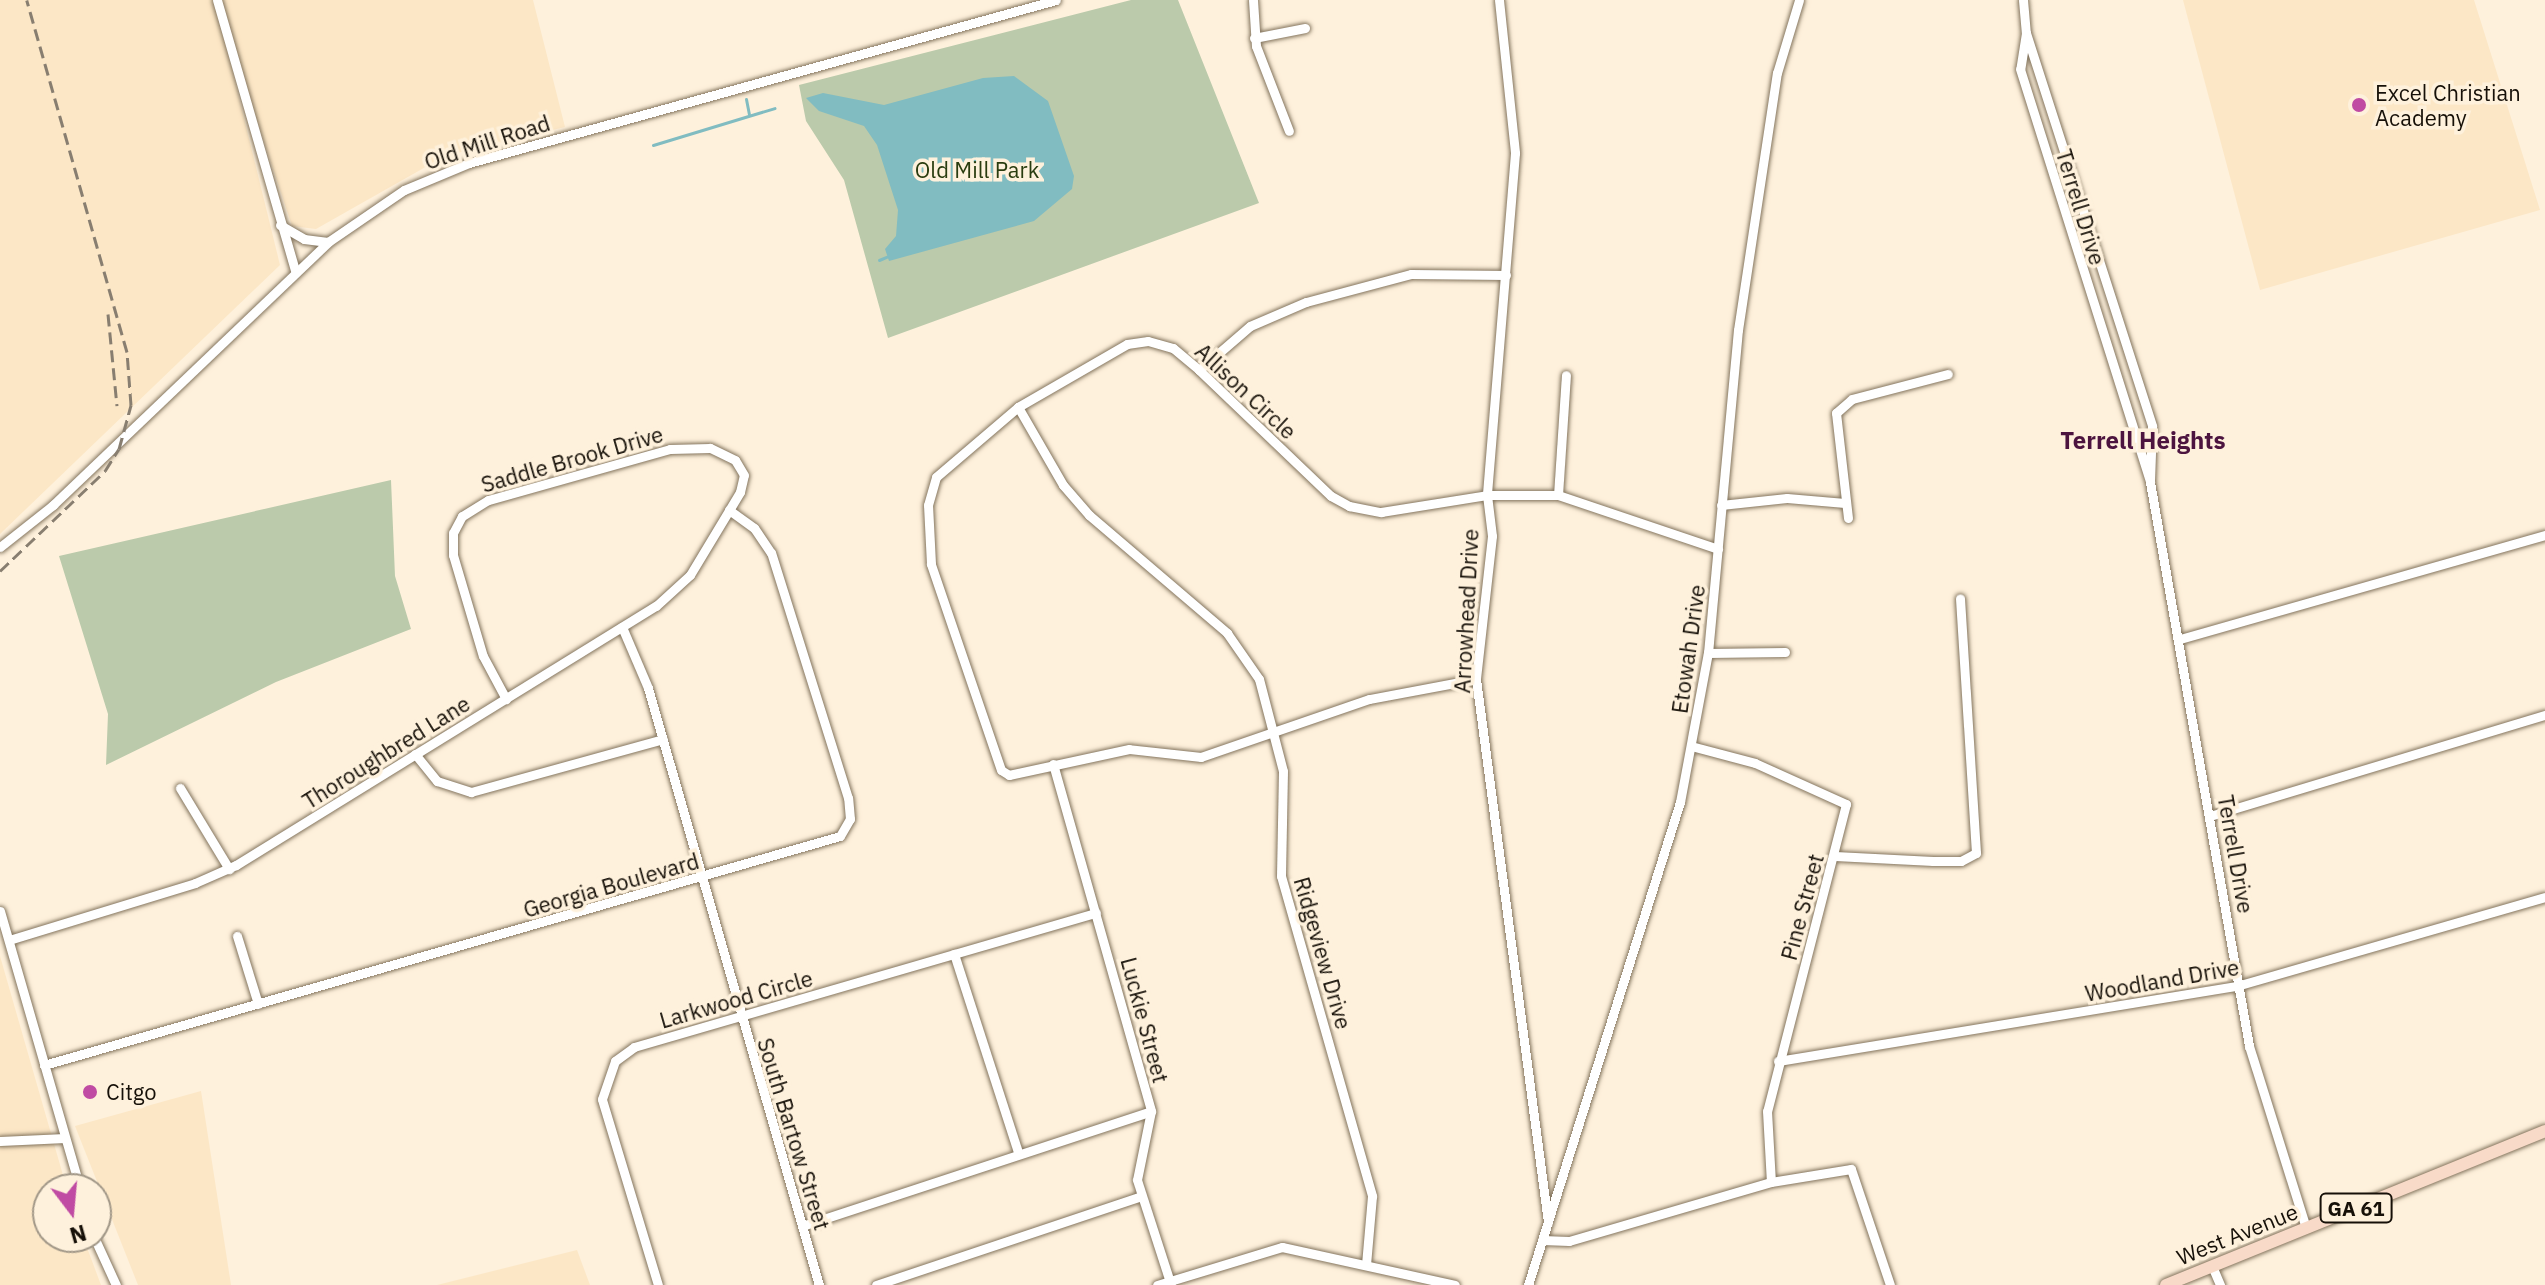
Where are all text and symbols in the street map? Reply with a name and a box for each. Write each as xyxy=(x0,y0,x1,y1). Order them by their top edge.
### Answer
place label: Excel Christian Academy xyxy=(2375,79,2521,130)
marker: Excel Christian Academy xyxy=(2350,96,2368,114)
street label: Old Mill Road xyxy=(421,109,553,175)
street label: Terrell Drive xyxy=(2051,146,2111,268)
park label: Old Mill Park xyxy=(915,157,1039,183)
street label: Allison Circle xyxy=(1190,338,1302,444)
street label: Saddle Brook Drive xyxy=(478,420,666,498)
district label: Terrell Heights xyxy=(2060,427,2226,455)
street label: Arrowhead Drive xyxy=(1449,528,1483,694)
street label: Etowah Drive xyxy=(1666,583,1710,715)
street label: Thoroughbred Lane xyxy=(297,690,475,814)
street label: Terrell Drive xyxy=(2213,793,2259,915)
street label: Georgia Boulevard xyxy=(520,847,702,923)
street label: Pine Street xyxy=(1775,851,1829,963)
street label: Ridgeview Drive xyxy=(1289,874,1357,1032)
street label: Woodland Drive xyxy=(2083,953,2241,1007)
street label: Luckie Street xyxy=(1116,954,1174,1086)
street label: Larkwood Circle xyxy=(656,965,816,1033)
street label: South Bartow Street xyxy=(752,1035,836,1233)
place label: Citgo xyxy=(106,1079,156,1105)
marker: Citgo xyxy=(81,1083,99,1101)
north arrow xyxy=(32,1173,112,1253)
road number: GA 61 xyxy=(2318,1192,2394,1224)
street label: West Avenue xyxy=(2173,1198,2301,1270)
text: N xyxy=(67,1218,90,1251)

